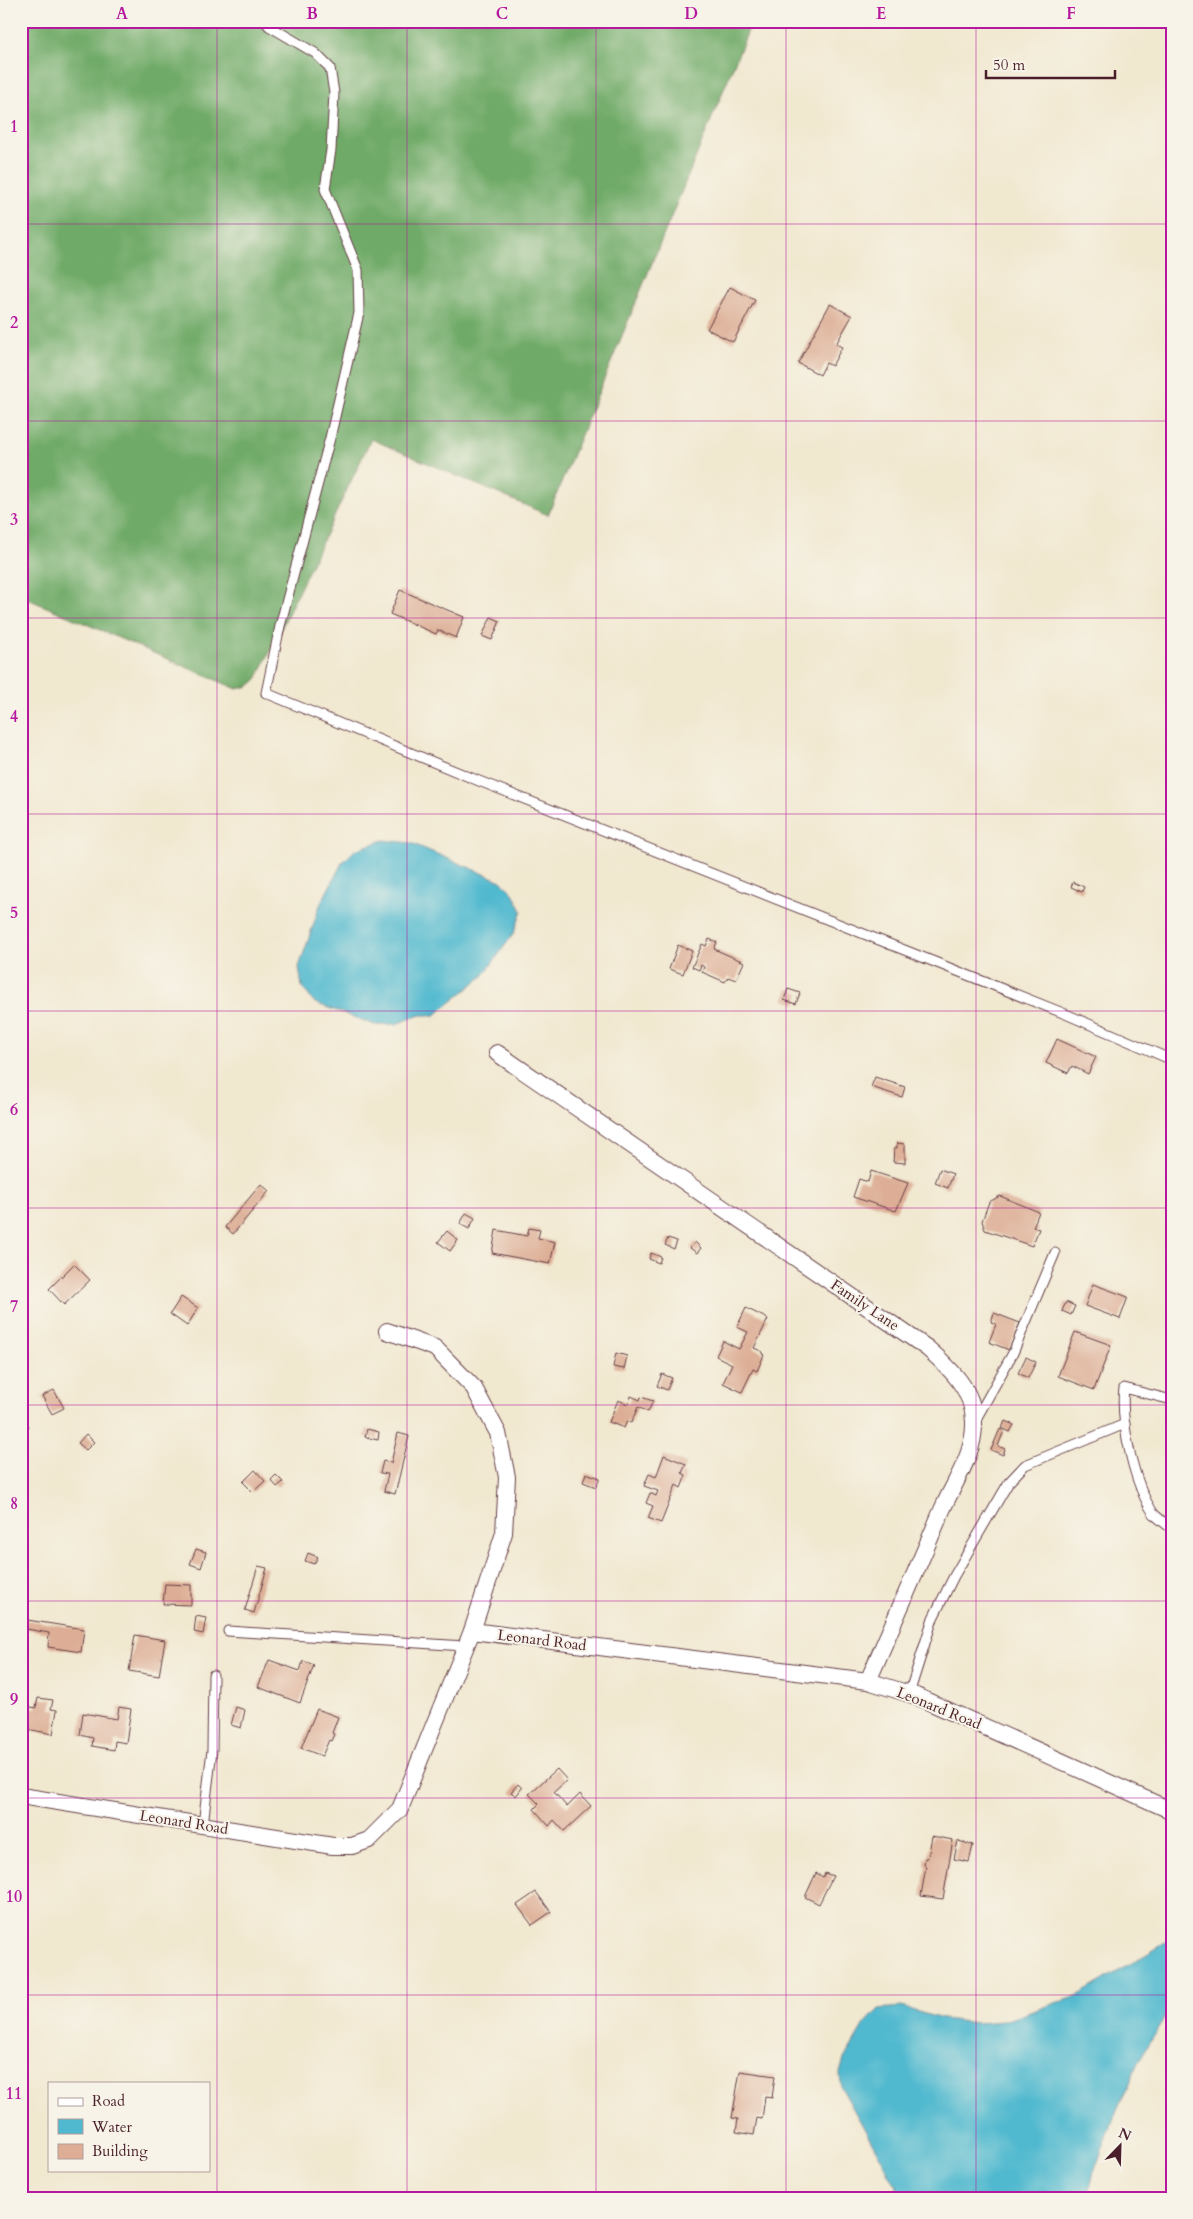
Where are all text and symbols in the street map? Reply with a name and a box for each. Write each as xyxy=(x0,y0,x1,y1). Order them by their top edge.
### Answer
text: A xyxy=(116,3,128,25)
text: B xyxy=(306,3,318,25)
text: C xyxy=(496,3,508,25)
text: D xyxy=(684,3,698,25)
text: E xyxy=(876,3,886,25)
text: F xyxy=(1066,3,1076,25)
scale bar xyxy=(986,48,1114,80)
text: 50 m xyxy=(993,55,1025,75)
text: 1 xyxy=(10,116,18,138)
text: 2 xyxy=(10,312,18,334)
text: 3 xyxy=(10,509,18,531)
text: 4 xyxy=(10,706,18,728)
text: 5 xyxy=(10,902,18,924)
text: 6 xyxy=(10,1099,18,1121)
street label: Family Lane xyxy=(827,1275,903,1335)
text: 7 xyxy=(10,1296,18,1318)
text: 8 xyxy=(10,1493,18,1515)
street label: Leonard Road xyxy=(496,1625,588,1655)
street label: Leonard Road xyxy=(894,1682,984,1734)
text: 9 xyxy=(10,1689,18,1711)
street label: Leonard Road xyxy=(138,1805,230,1839)
text: 10 xyxy=(6,1886,22,1908)
legend xyxy=(48,2082,210,2172)
text: 11 xyxy=(6,2083,22,2105)
text: Road xyxy=(92,2091,125,2111)
text: Water xyxy=(91,2117,133,2137)
north arrow xyxy=(1096,2122,1146,2172)
text: N xyxy=(1116,2123,1134,2146)
text: Building xyxy=(92,2141,148,2161)

